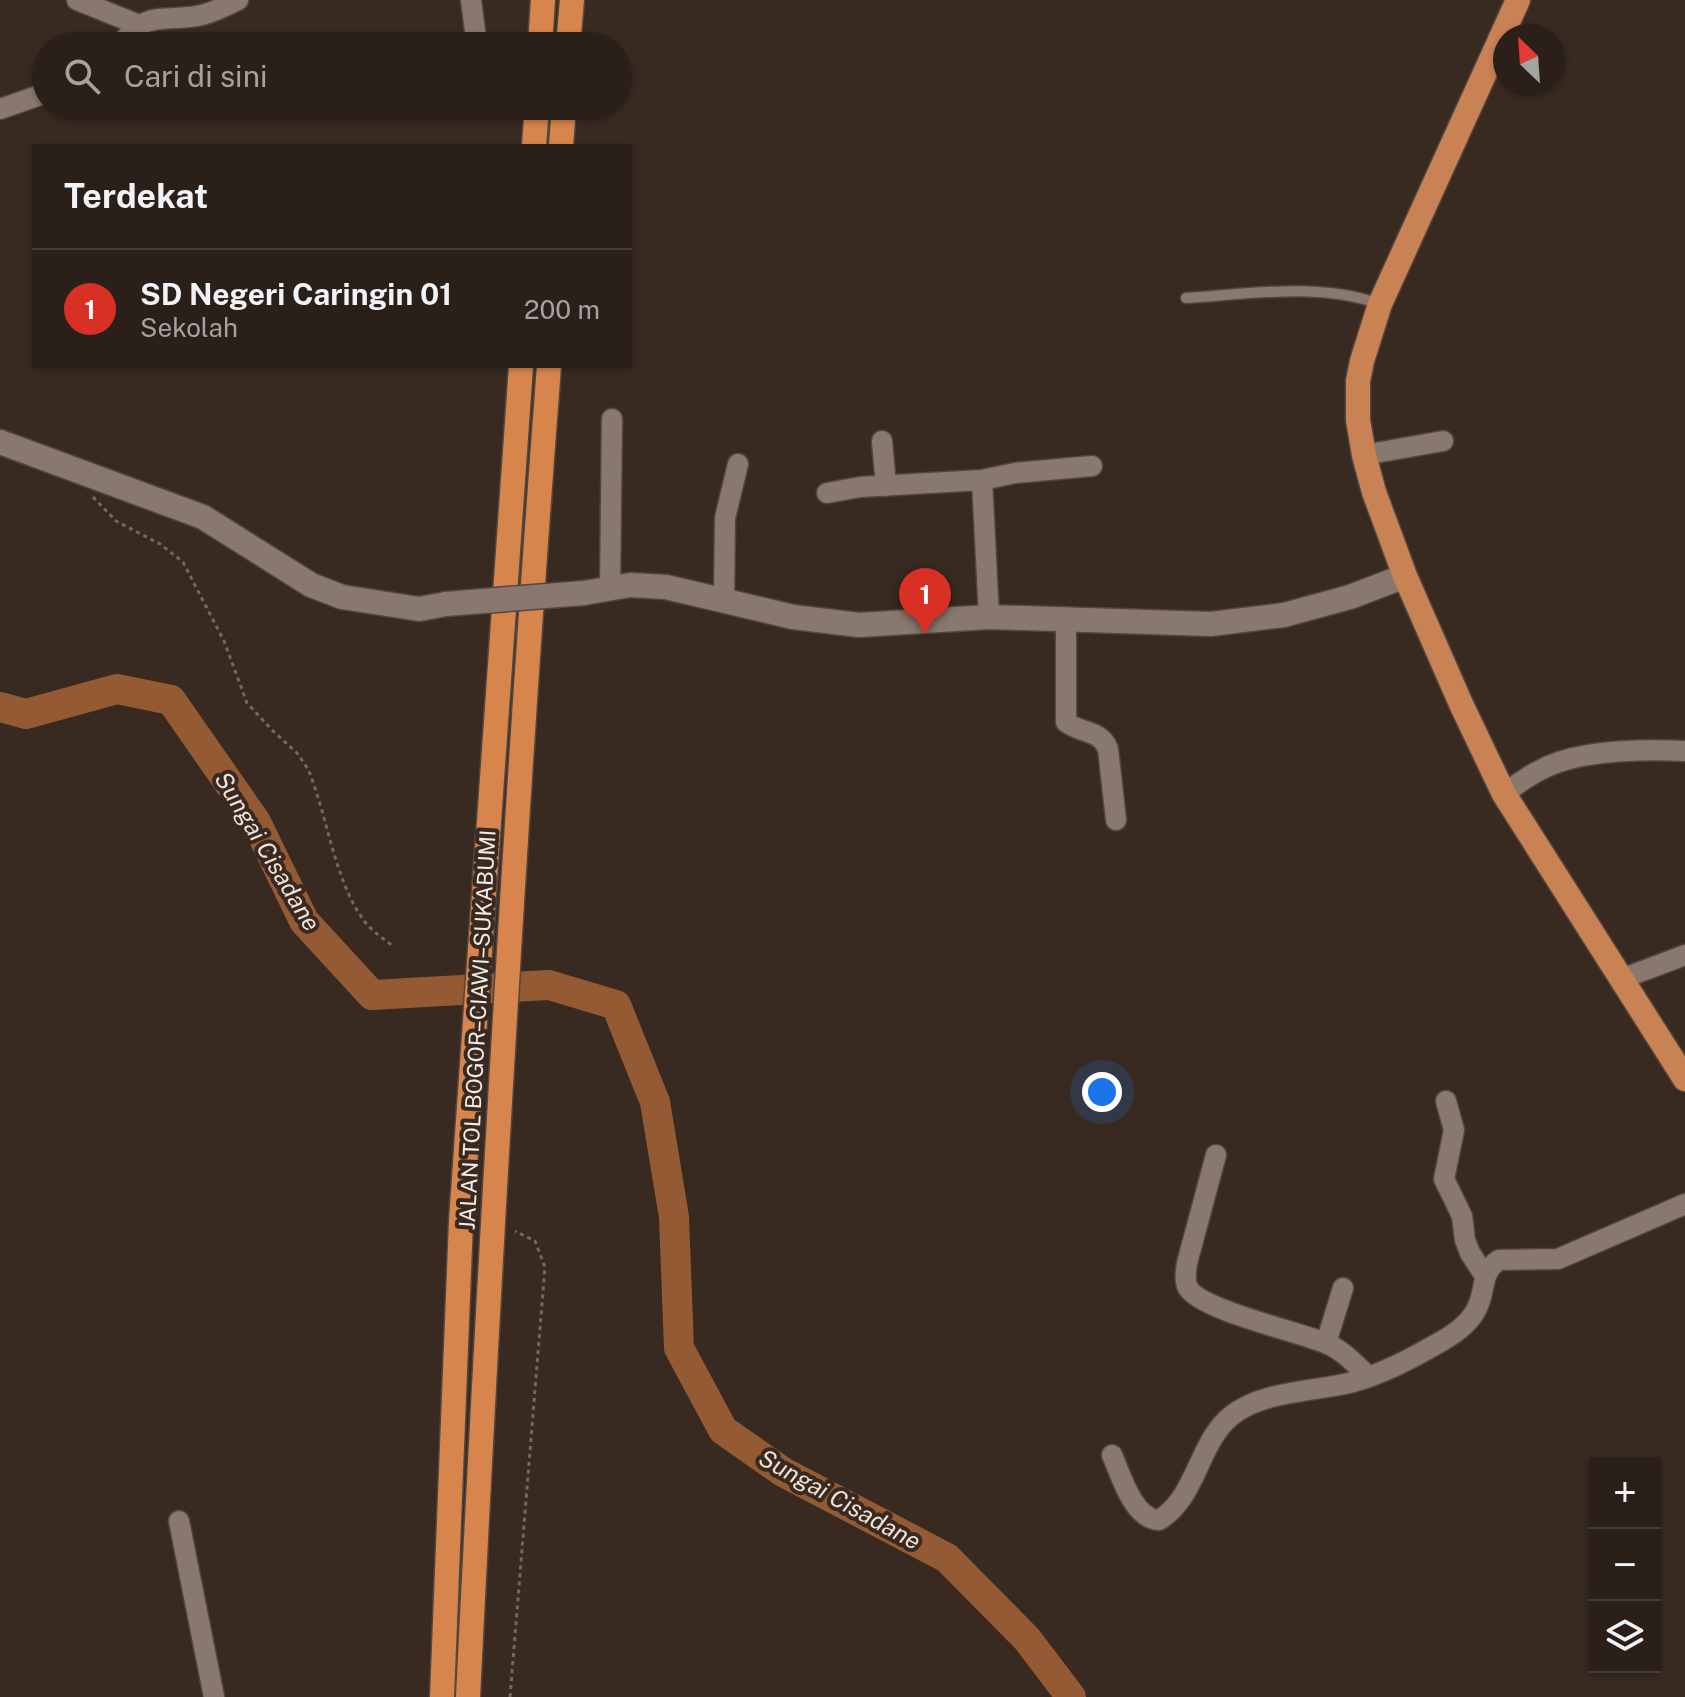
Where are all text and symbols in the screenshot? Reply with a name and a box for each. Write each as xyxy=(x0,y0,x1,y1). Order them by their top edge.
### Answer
north arrow xyxy=(1493,24,1565,96)
search box xyxy=(32,32,632,120)
icon: search xyxy=(60,54,104,98)
text: Cari di sini xyxy=(124,58,267,94)
text: Terdekat xyxy=(64,176,208,216)
text: SD Negeri Caringin 01 xyxy=(140,276,452,312)
text: 1 xyxy=(84,294,96,325)
text: 200 m xyxy=(524,294,600,325)
text: Sekolah xyxy=(140,312,238,343)
pin: 1 xyxy=(899,568,951,634)
water label: Sungai Cisadane xyxy=(209,766,327,936)
street label: JALAN TOL BOGOR–CIAWI–SUKABUMI xyxy=(454,829,500,1231)
your location xyxy=(1082,1072,1122,1112)
water label: Sungai Cisadane xyxy=(754,1443,926,1555)
map controls xyxy=(1589,1457,1661,1673)
button: + xyxy=(1589,1457,1661,1529)
button: − xyxy=(1589,1529,1661,1601)
button: layers xyxy=(1589,1601,1661,1673)

